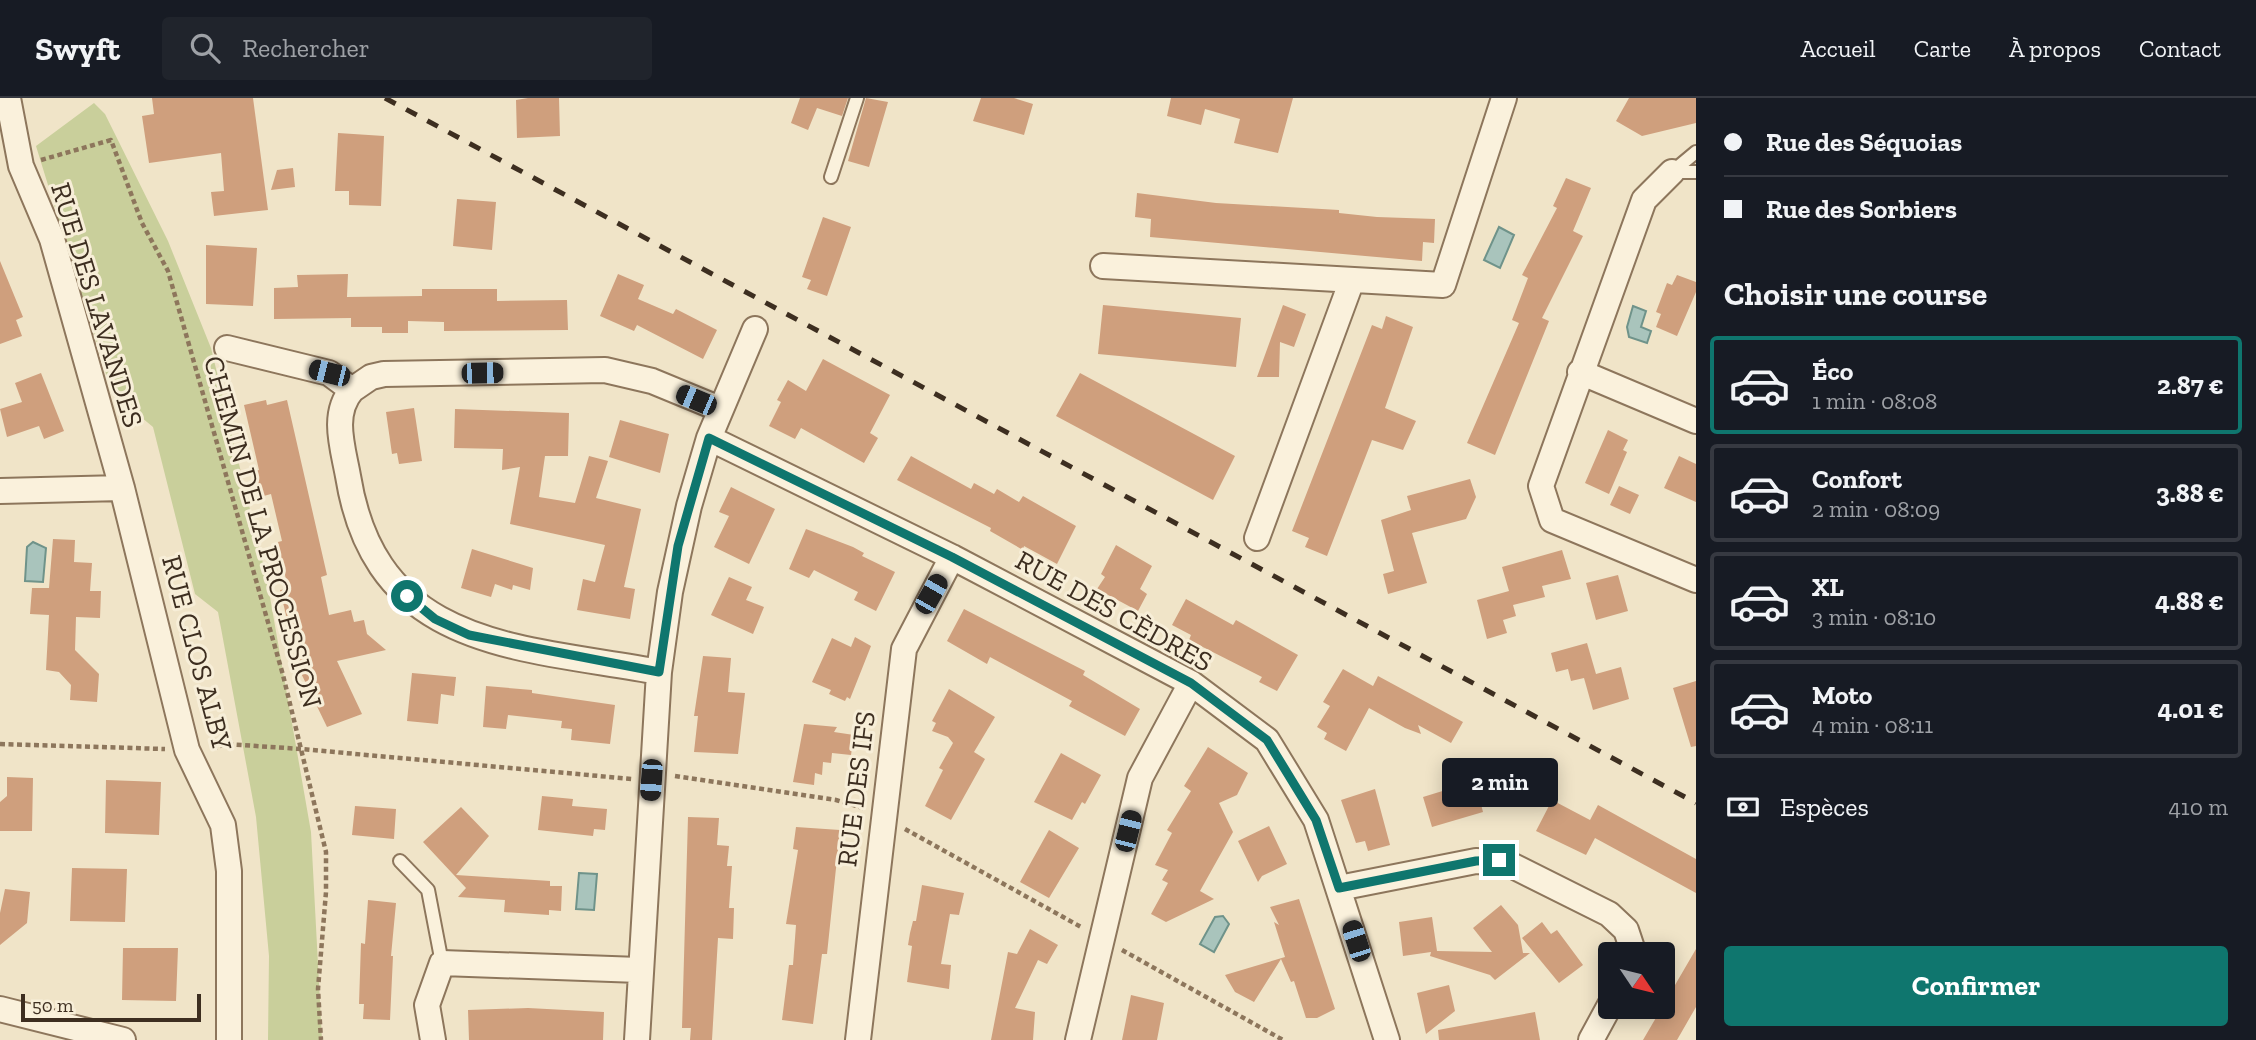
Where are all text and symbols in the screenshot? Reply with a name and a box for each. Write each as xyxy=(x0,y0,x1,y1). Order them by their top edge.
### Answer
search box xyxy=(162,17,652,80)
text: Swyft xyxy=(35,29,120,68)
icon: search xyxy=(186,29,224,67)
text: Rechercher xyxy=(242,32,370,64)
text: Accueil xyxy=(1800,34,1876,63)
text: Carte xyxy=(1914,34,1971,63)
text: À propos xyxy=(2009,34,2101,63)
text: Contact xyxy=(2139,34,2221,63)
text: Rue des Séquoias xyxy=(1766,126,1962,158)
street label: RUE DES LAVANDES xyxy=(44,179,150,431)
text: Rue des Sorbiers xyxy=(1766,193,1957,225)
text: Choisir une course xyxy=(1724,275,1987,313)
street label: CHEMIN DE LA PROCESSION xyxy=(197,352,329,712)
icon: car xyxy=(1728,354,1791,417)
text: Éco xyxy=(1812,355,1853,387)
car xyxy=(307,358,352,388)
car xyxy=(461,362,504,384)
text: 2.87 € xyxy=(2157,369,2224,401)
car xyxy=(673,382,720,418)
text: 1 min · 08:08 xyxy=(1812,387,1937,415)
icon: car xyxy=(1728,462,1791,525)
text: Confort xyxy=(1812,463,1902,495)
text: 3.88 € xyxy=(2156,477,2224,509)
text: 2 min · 08:09 xyxy=(1812,495,1940,523)
street label: RUE DES CÈDRES xyxy=(1010,543,1218,679)
street label: RUE CLOS ALBY xyxy=(155,552,239,755)
icon: car xyxy=(1728,570,1791,633)
car xyxy=(912,571,951,617)
text: XL xyxy=(1812,571,1844,603)
route start xyxy=(391,580,423,612)
text: 4.88 € xyxy=(2155,585,2224,617)
text: 3 min · 08:10 xyxy=(1812,603,1936,631)
icon: car xyxy=(1728,678,1791,741)
text: Moto xyxy=(1812,679,1872,711)
text: 4.01 € xyxy=(2158,693,2224,725)
street label: RUE DES IFS xyxy=(830,709,882,869)
text: 4 min · 08:11 xyxy=(1812,711,1933,739)
car xyxy=(640,758,663,802)
callout: 2 min xyxy=(1441,758,1557,808)
text: 2 min xyxy=(1471,768,1529,796)
icon: cash xyxy=(1724,788,1762,826)
text: Espèces xyxy=(1780,791,1869,823)
text: 410 m xyxy=(2168,793,2228,821)
car xyxy=(1113,808,1144,854)
route end xyxy=(1483,844,1515,876)
car xyxy=(1340,918,1373,964)
north arrow xyxy=(1598,942,1675,1018)
map controls xyxy=(1598,942,1675,1019)
button: Confirmer xyxy=(1724,946,2228,1026)
scale bar xyxy=(21,991,201,1023)
text: 50 m xyxy=(32,994,73,1017)

